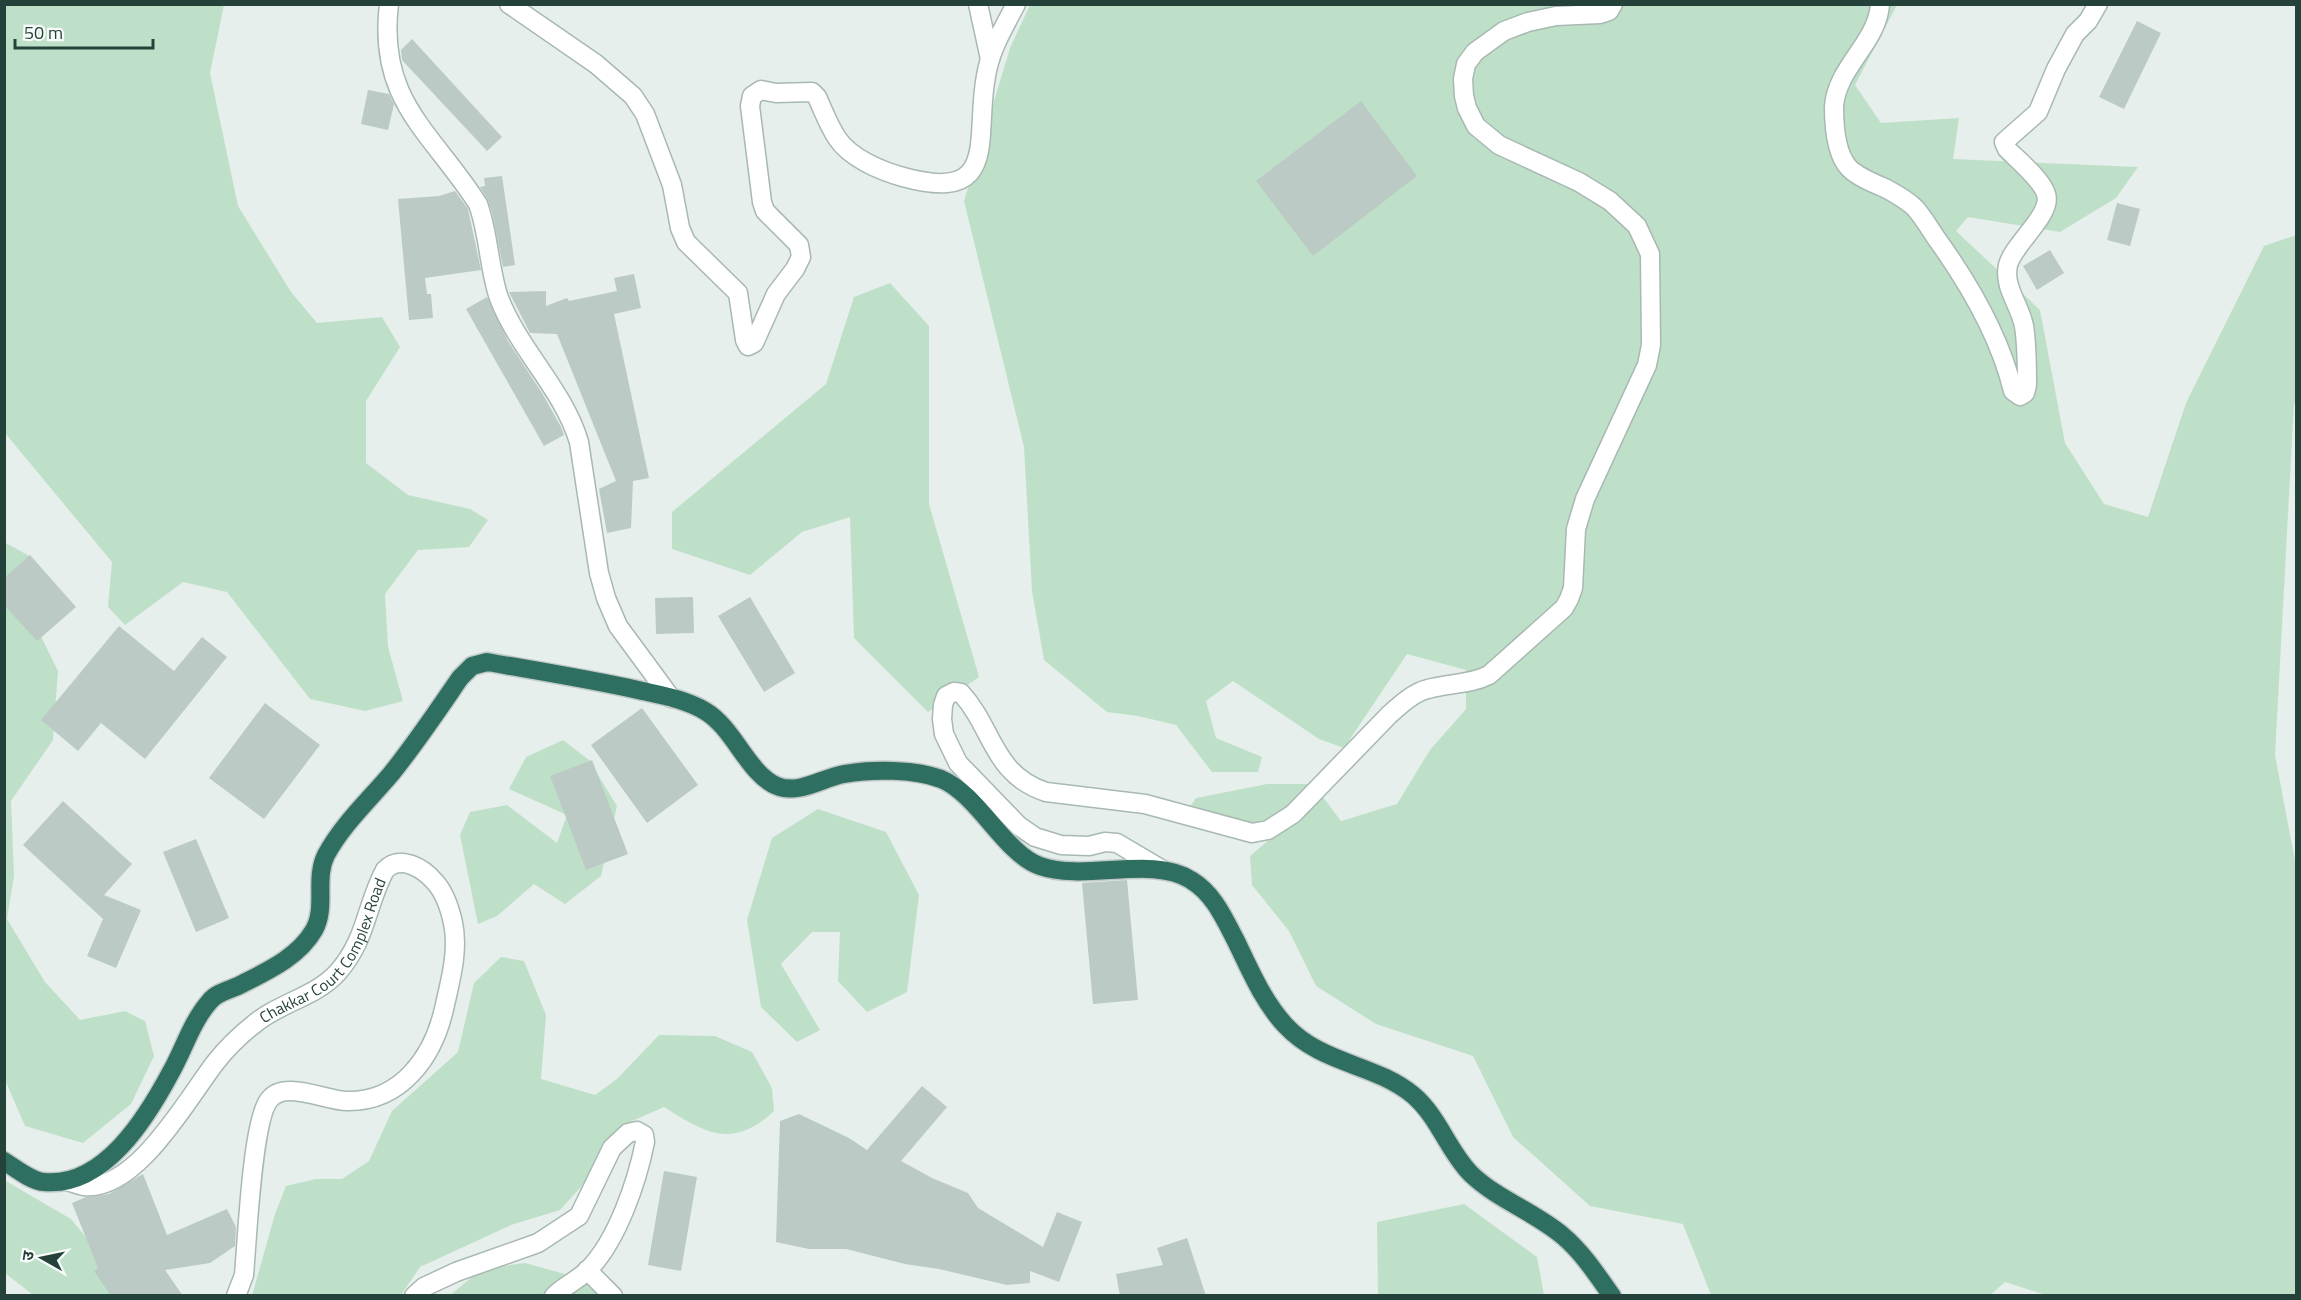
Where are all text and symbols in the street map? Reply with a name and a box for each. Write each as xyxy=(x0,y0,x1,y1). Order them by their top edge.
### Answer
scale bar xyxy=(15,12,153,50)
text: 50 m xyxy=(24,19,63,46)
street label: Chakkar Court Complex Road xyxy=(254,874,392,1029)
north arrow xyxy=(12,1228,72,1288)
text: उ xyxy=(15,1249,40,1262)

